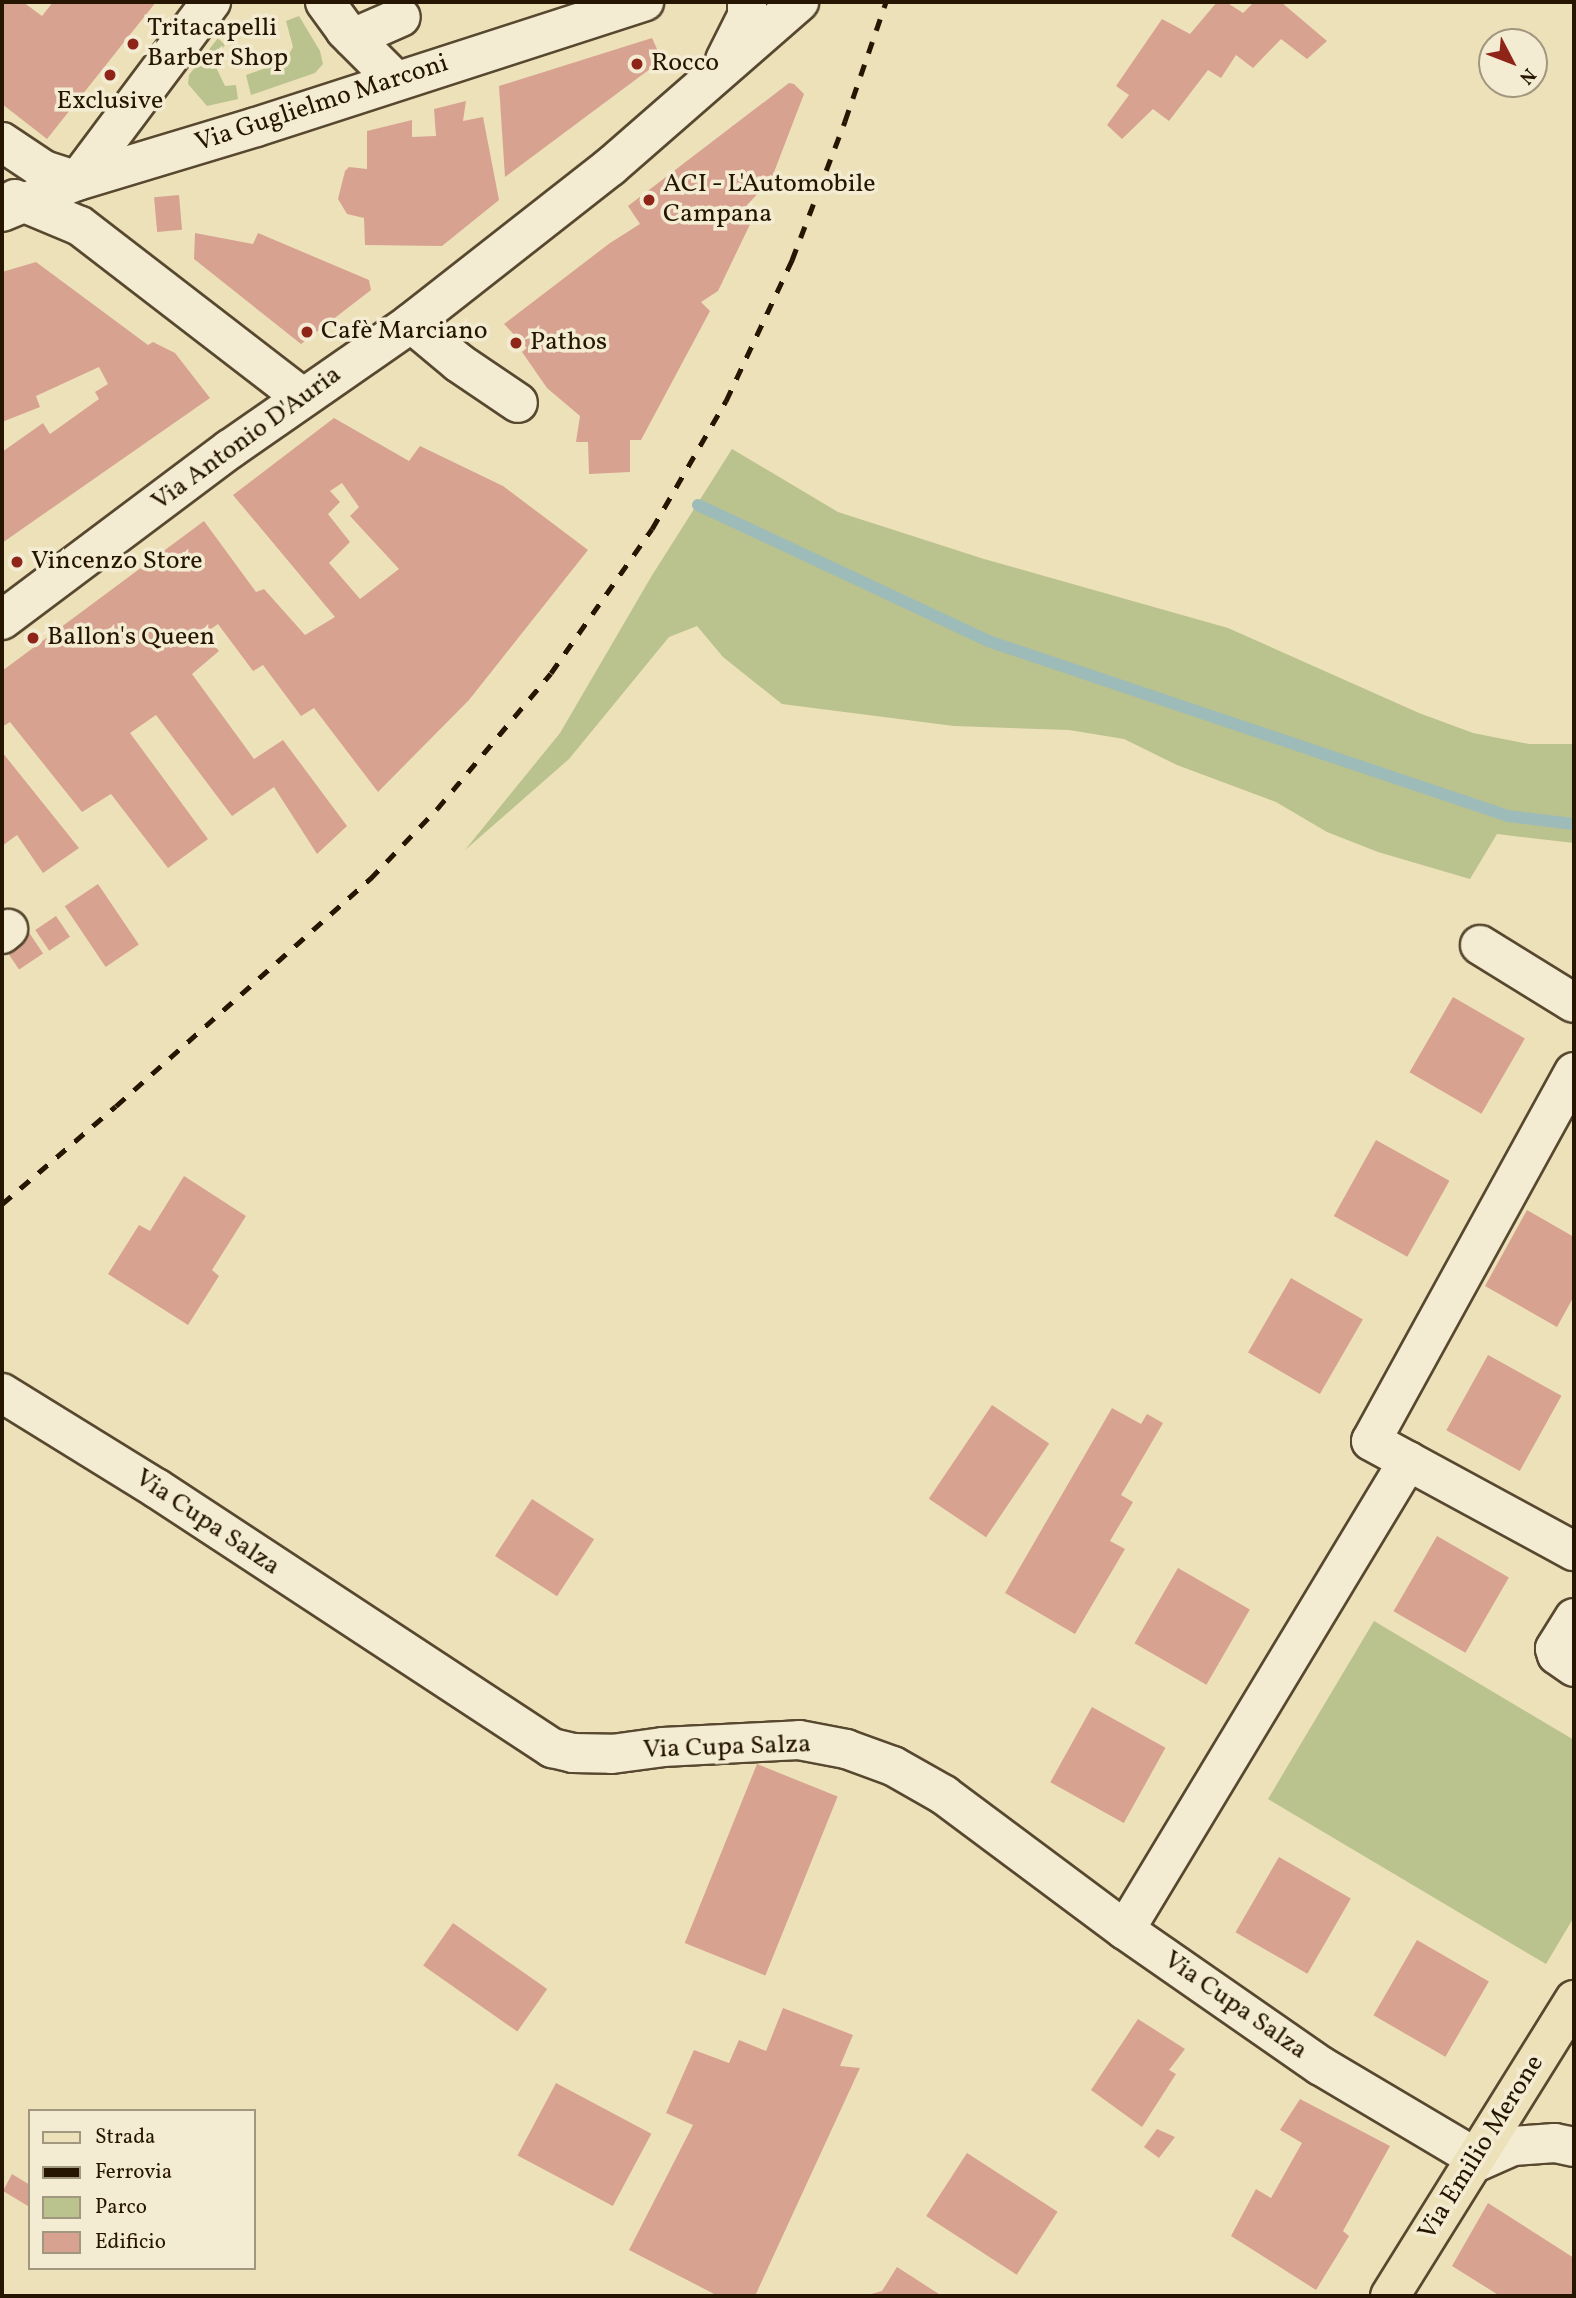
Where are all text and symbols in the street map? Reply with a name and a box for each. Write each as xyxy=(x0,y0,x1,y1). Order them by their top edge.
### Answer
place label: Tritacapelli Barber Shop xyxy=(147,13,288,74)
north arrow xyxy=(1478,28,1548,98)
marker: Tritacapelli Barber Shop xyxy=(125,36,141,52)
street label: Via Guglielmo Marconi xyxy=(192,48,452,160)
place label: Rocco xyxy=(651,48,719,80)
marker: Rocco xyxy=(629,56,645,72)
text: N xyxy=(1513,62,1541,90)
marker: Exclusive xyxy=(102,67,118,83)
place label: Exclusive xyxy=(57,86,163,118)
place label: ACI - L'Automobile Campana xyxy=(663,169,877,230)
marker: ACI - L'Automobile Campana xyxy=(641,192,657,208)
place label: Cafè Marciano xyxy=(321,316,488,348)
marker: Cafè Marciano xyxy=(299,324,315,340)
place label: Pathos xyxy=(530,327,607,359)
marker: Pathos xyxy=(508,335,524,351)
street label: Via Antonio D'Auria xyxy=(146,360,348,518)
place label: Vincenzo Store xyxy=(31,546,203,578)
marker: Vincenzo Store xyxy=(9,554,25,570)
place label: Ballon's Queen xyxy=(47,622,215,654)
marker: Ballon's Queen xyxy=(25,630,41,646)
street label: Via Cupa Salza xyxy=(129,1463,285,1583)
street label: Via Cupa Salza xyxy=(642,1729,812,1767)
street label: Via Cupa Salza xyxy=(1157,1945,1313,2067)
street label: Via Emilio Merone xyxy=(1413,2050,1551,2246)
legend xyxy=(28,2109,256,2270)
text: Strada xyxy=(95,2123,156,2152)
text: Ferrovia xyxy=(95,2158,172,2187)
text: Parco xyxy=(95,2193,147,2222)
text: Edificio xyxy=(95,2228,166,2257)

